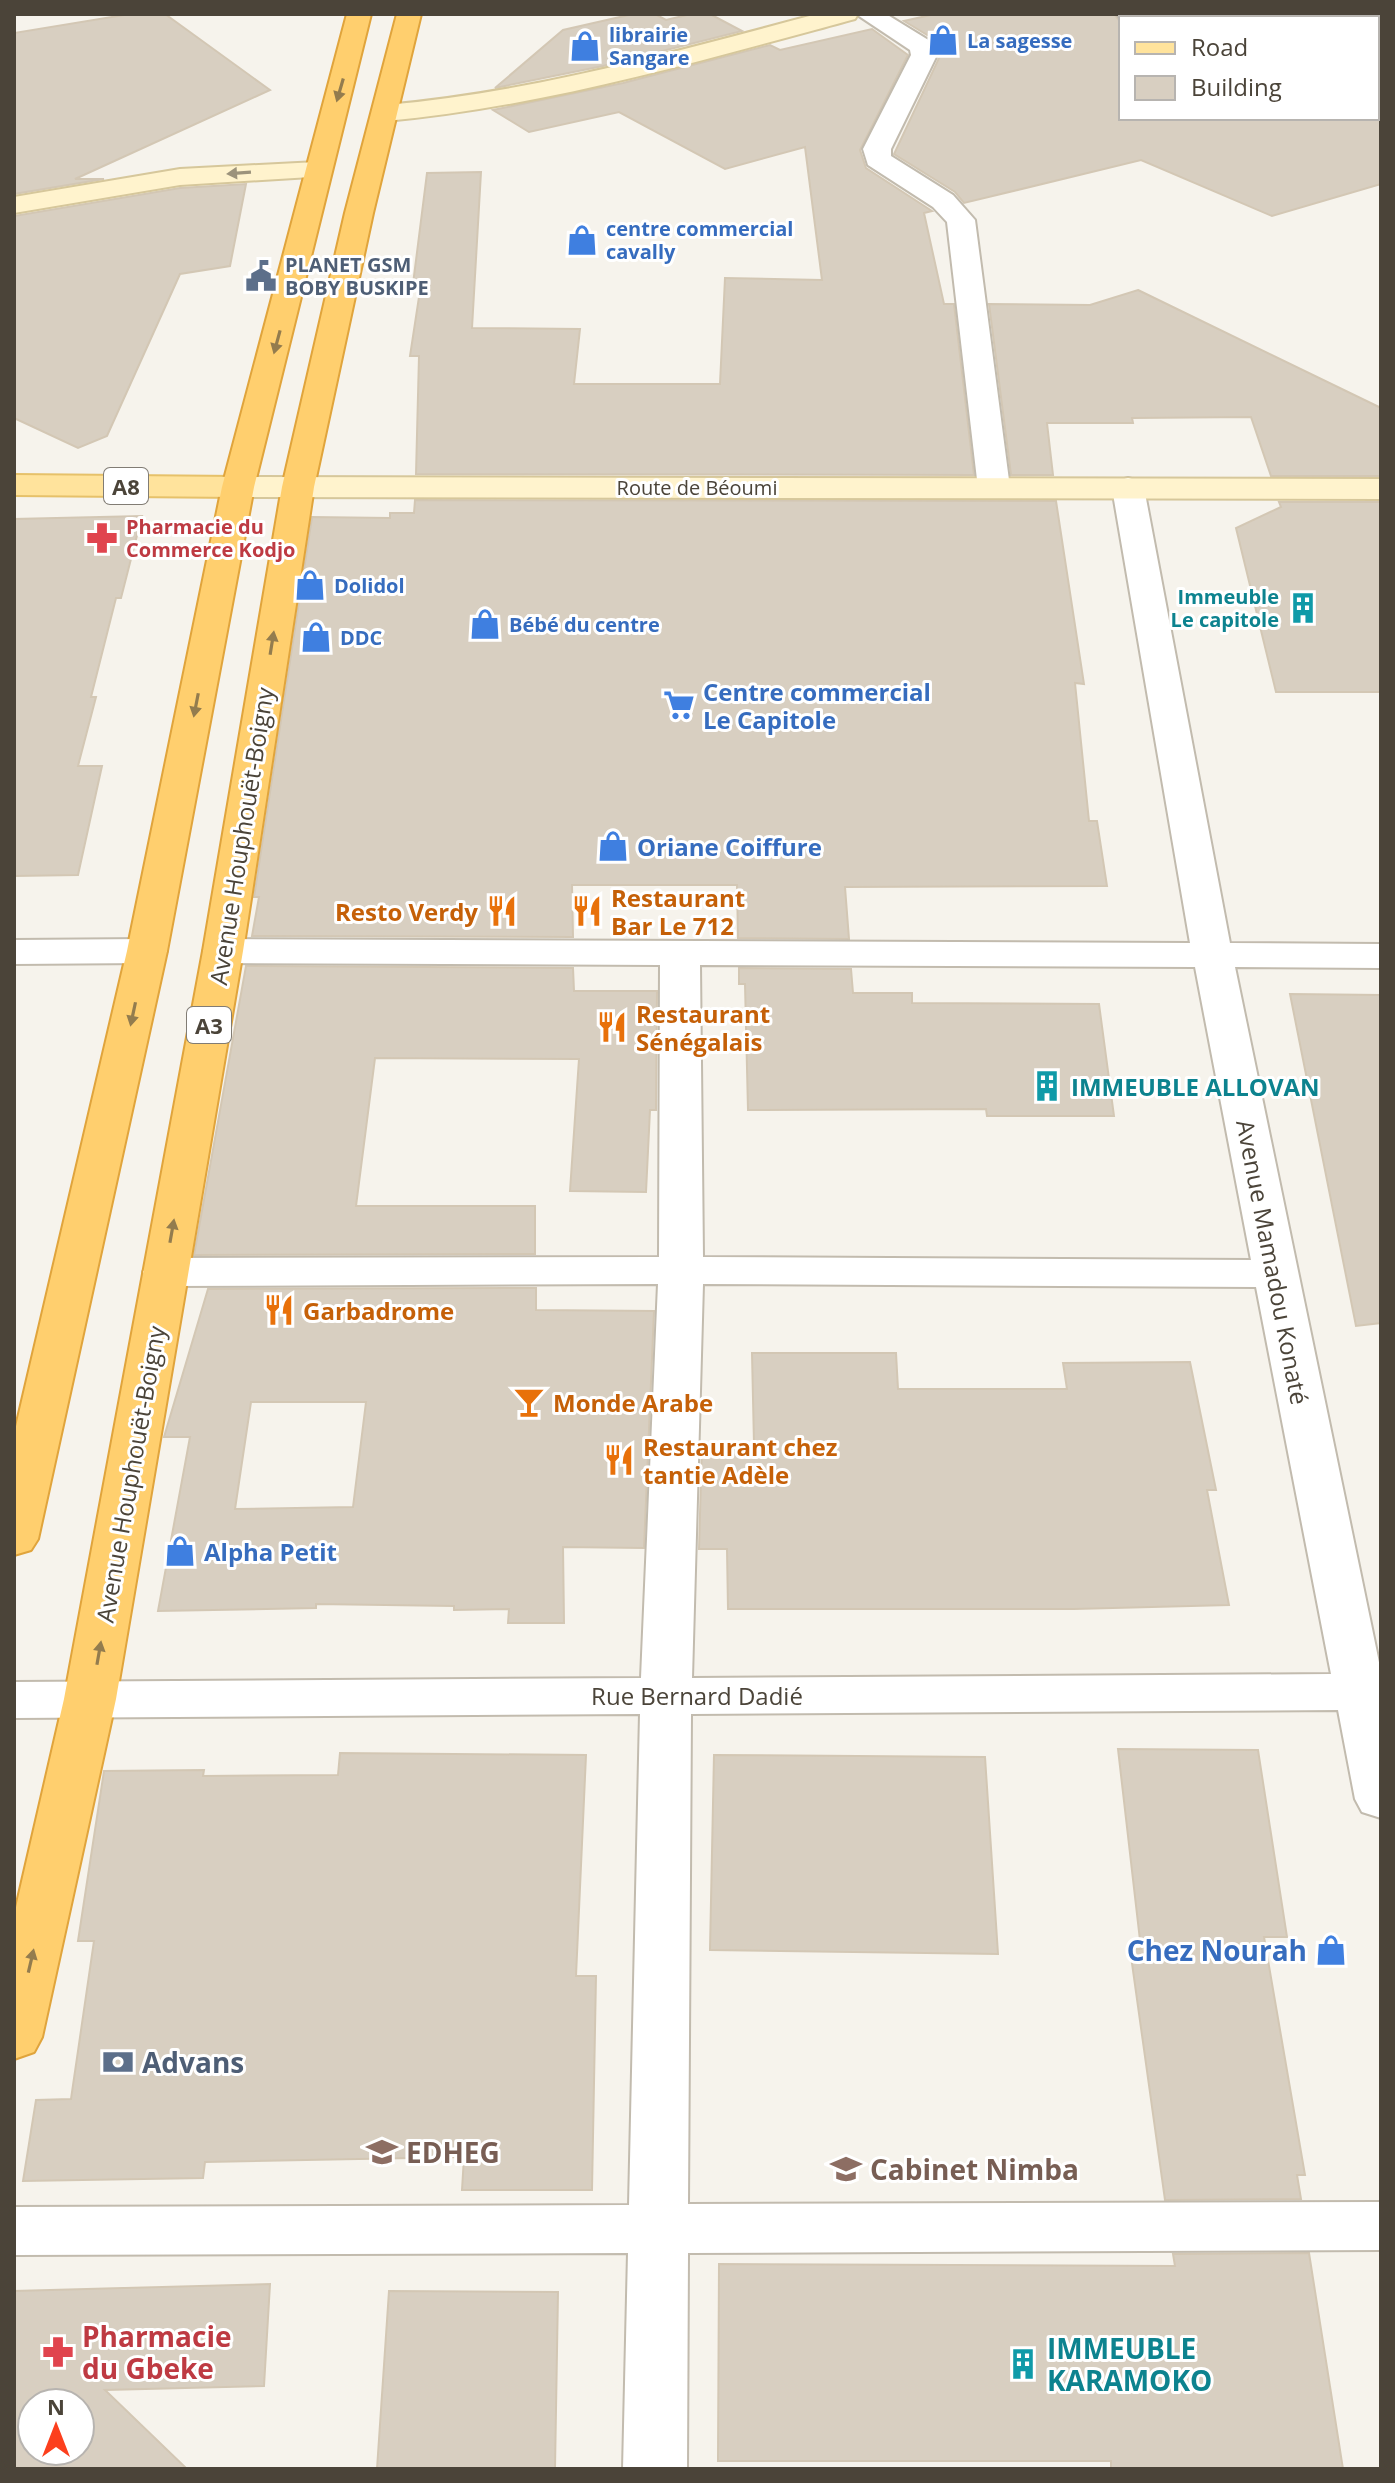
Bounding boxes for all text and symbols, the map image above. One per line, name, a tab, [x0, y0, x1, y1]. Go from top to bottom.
legend	[1119, 16, 1379, 120]
place label: librairie Sangare	[609, 21, 690, 71]
shop icon: La sagesse	[926, 23, 960, 57]
place label: La sagesse	[967, 27, 1072, 54]
shop icon: librairie Sangare	[568, 29, 602, 63]
text: Road	[1191, 30, 1248, 63]
text: Building	[1191, 70, 1282, 103]
one-way arrow	[334, 77, 346, 102]
one-way arrow	[226, 167, 251, 180]
place label: centre commercial cavally	[606, 215, 793, 265]
shop icon: centre commercial cavally	[565, 223, 599, 257]
place label: PLANET GSM BOBY BUSKIPE	[285, 251, 429, 301]
public building icon: PLANET GSM BOBY BUSKIPE	[244, 259, 278, 293]
one-way arrow	[270, 329, 282, 354]
road number: A8	[104, 468, 148, 504]
street label: Route de Béoumi	[617, 474, 777, 501]
place label: Pharmacie du Commerce Kodjo	[126, 513, 295, 563]
pharmacy icon: Pharmacie du Commerce Kodjo	[85, 521, 119, 555]
shop icon: Dolidol	[293, 568, 327, 602]
place label: Dolidol	[334, 572, 405, 599]
place label: Immeuble Le capitole	[1171, 583, 1279, 633]
building icon: Immeuble Le capitole	[1286, 591, 1320, 625]
shop icon: Bébé du centre	[468, 607, 502, 641]
place label: Bébé du centre	[509, 611, 660, 638]
shop icon: DDC	[299, 620, 333, 654]
place label: DDC	[340, 624, 383, 651]
one-way arrow	[267, 631, 279, 656]
place label: Centre commercial Le Capitole	[703, 675, 931, 736]
street label: Avenue Houphouët-Boigny	[201, 684, 281, 987]
supermarket icon: Centre commercial Le Capitole	[662, 688, 696, 722]
one-way arrow	[189, 692, 201, 717]
shop icon: Oriane Coiffure	[596, 829, 630, 863]
place label: Oriane Coiffure	[637, 830, 822, 863]
place label: Restaurant Bar Le 712	[611, 881, 745, 942]
restaurant icon: Resto Verdy	[485, 894, 519, 928]
restaurant icon: Restaurant Bar Le 712	[570, 894, 604, 928]
place label: Resto Verdy	[335, 895, 478, 928]
place label: Restaurant Sénégalais	[636, 997, 770, 1058]
one-way arrow	[126, 1002, 139, 1027]
road number: A3	[187, 1007, 231, 1043]
restaurant icon: Restaurant Sénégalais	[595, 1010, 629, 1044]
building icon: IMMEUBLE ALLOVAN	[1030, 1069, 1064, 1103]
place label: IMMEUBLE ALLOVAN	[1071, 1070, 1320, 1103]
street label: Avenue Mamadou Konaté	[1229, 1117, 1317, 1407]
one-way arrow	[167, 1218, 179, 1243]
restaurant icon: Garbadrome	[262, 1293, 296, 1327]
place label: Garbadrome	[303, 1294, 454, 1327]
street label: Avenue Houphouët-Boigny	[88, 1322, 173, 1625]
bar icon: Monde Arabe	[512, 1385, 546, 1419]
place label: Monde Arabe	[553, 1386, 713, 1419]
place label: Restaurant chez tantie Adèle	[643, 1430, 837, 1491]
restaurant icon: Restaurant chez tantie Adèle	[602, 1443, 636, 1477]
shop icon: Alpha Petit	[163, 1534, 197, 1568]
place label: Alpha Petit	[204, 1535, 337, 1568]
one-way arrow	[93, 1640, 105, 1665]
street label: Rue Bernard Dadié	[591, 1679, 803, 1712]
place label: Chez Nourah	[1127, 1931, 1307, 1969]
shop icon: Chez Nourah	[1314, 1933, 1348, 1967]
one-way arrow	[25, 1949, 38, 1974]
place label: Advans	[142, 2043, 244, 2081]
bank icon: Advans	[101, 2045, 135, 2079]
place label: EDHEG	[406, 2133, 500, 2171]
school or university icon: EDHEG	[365, 2135, 399, 2169]
place label: Cabinet Nimba	[870, 2150, 1079, 2188]
school or university icon: Cabinet Nimba	[829, 2152, 863, 2186]
place label: Pharmacie du Gbeke	[82, 2317, 232, 2387]
place label: IMMEUBLE KARAMOKO	[1047, 2329, 1212, 2399]
pharmacy icon: Pharmacie du Gbeke	[41, 2335, 75, 2369]
building icon: IMMEUBLE KARAMOKO	[1006, 2347, 1040, 2381]
north arrow	[16, 2387, 96, 2467]
text: N	[47, 2391, 65, 2421]

